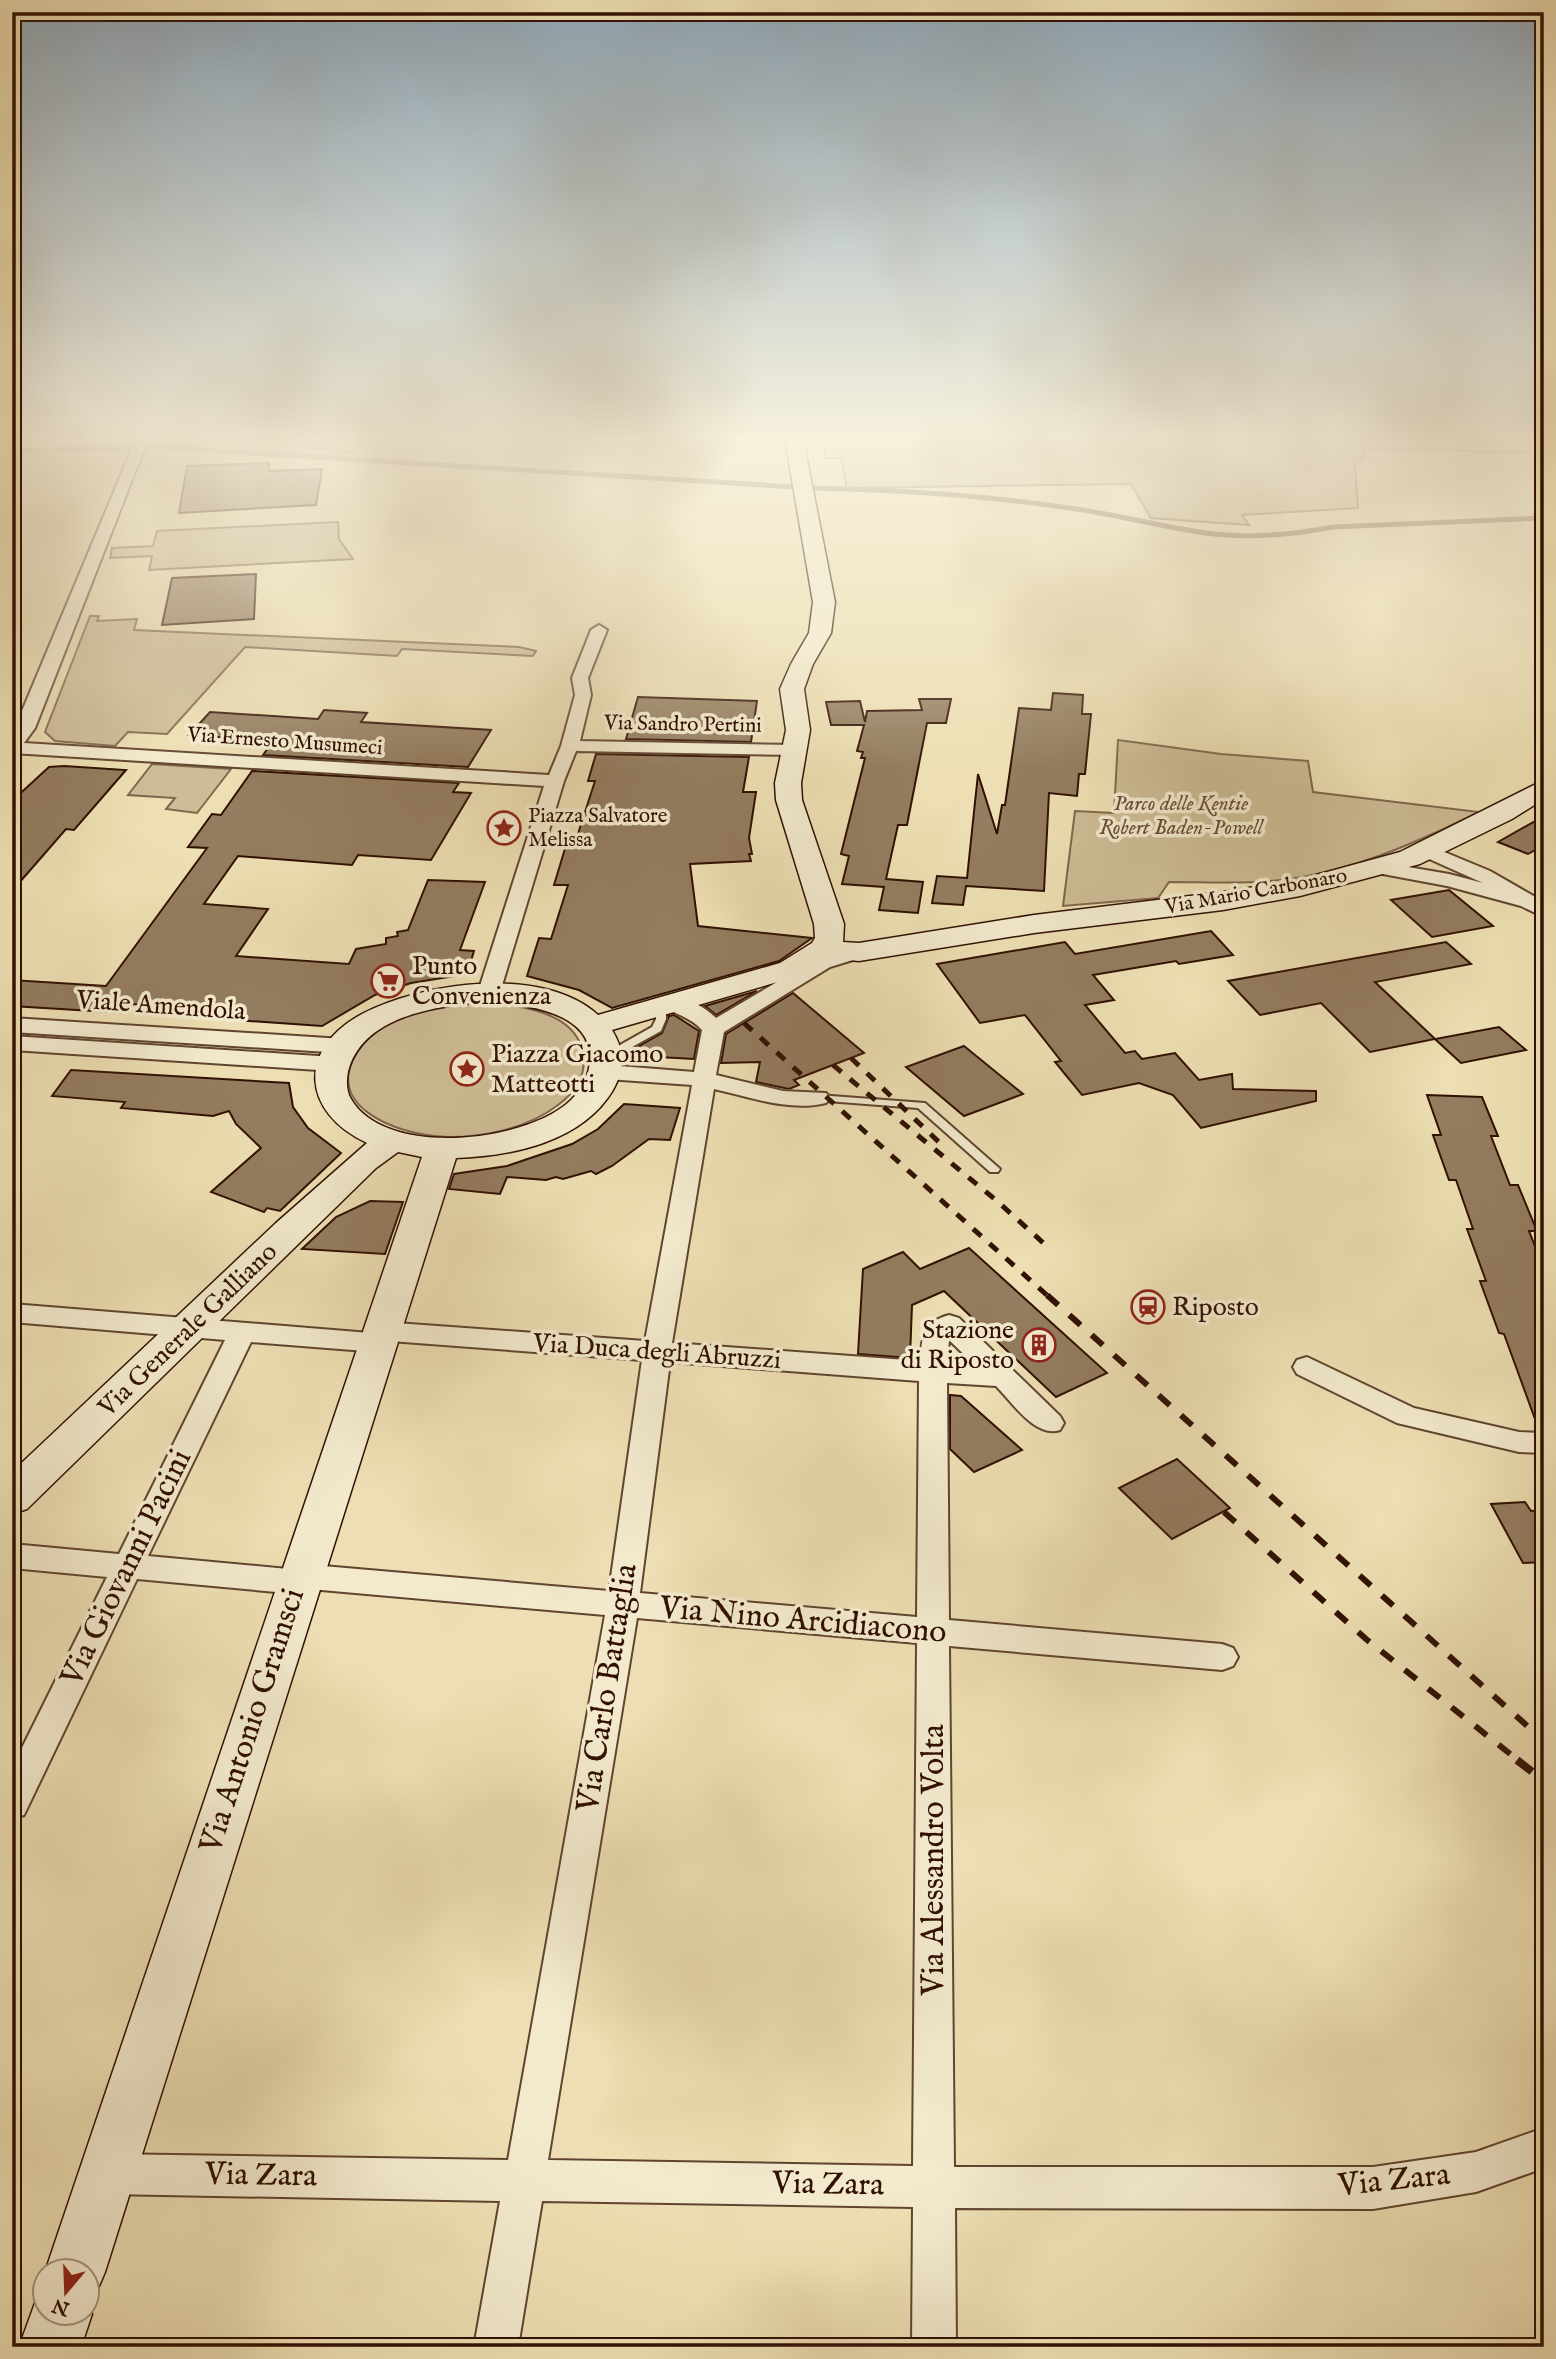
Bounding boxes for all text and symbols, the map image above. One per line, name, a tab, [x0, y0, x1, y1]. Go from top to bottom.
street label: Via Sandro Pertini	[603, 710, 762, 740]
street label: Via Ernesto Musumeci	[185, 722, 384, 762]
park label: Parco delle Kentie Robert Baden-Powell	[1099, 791, 1265, 842]
place label: Piazza Salvatore Melissa	[528, 803, 668, 854]
place icon: Piazza Salvatore Melissa	[485, 809, 523, 847]
street label: Via Mario Carbonaro	[1162, 863, 1349, 921]
place label: Punto Convenienza	[412, 950, 552, 1013]
supermarket icon: Punto Convenienza	[369, 962, 407, 1000]
street label: Viale Amendola	[74, 984, 247, 1028]
place label: Piazza Giacomo Matteotti	[491, 1038, 663, 1101]
place icon: Piazza Giacomo Matteotti	[448, 1050, 486, 1088]
street label: Via Generale Galliano	[91, 1236, 285, 1425]
station icon: Riposto	[1129, 1288, 1167, 1326]
place label: Riposto	[1172, 1291, 1259, 1324]
place label: Stazione di Riposto	[901, 1314, 1014, 1377]
building icon: Stazione di Riposto	[1020, 1326, 1058, 1364]
street label: Via Duca degli Abruzzi	[531, 1327, 782, 1377]
street label: Via Giovanni Pacini	[51, 1443, 202, 1694]
street label: Via Carlo Battaglia	[568, 1561, 648, 1816]
street label: Via Antonio Gramsci	[191, 1583, 315, 1859]
street label: Via Nino Arcidiacono	[657, 1588, 948, 1654]
street label: Via Alessandro Volta	[914, 1724, 955, 1997]
street label: Via Zara	[204, 2155, 318, 2197]
street label: Via Zara	[1335, 2155, 1452, 2207]
street label: Via Zara	[771, 2164, 885, 2206]
north arrow	[32, 2258, 102, 2328]
text: N	[49, 2292, 74, 2321]

